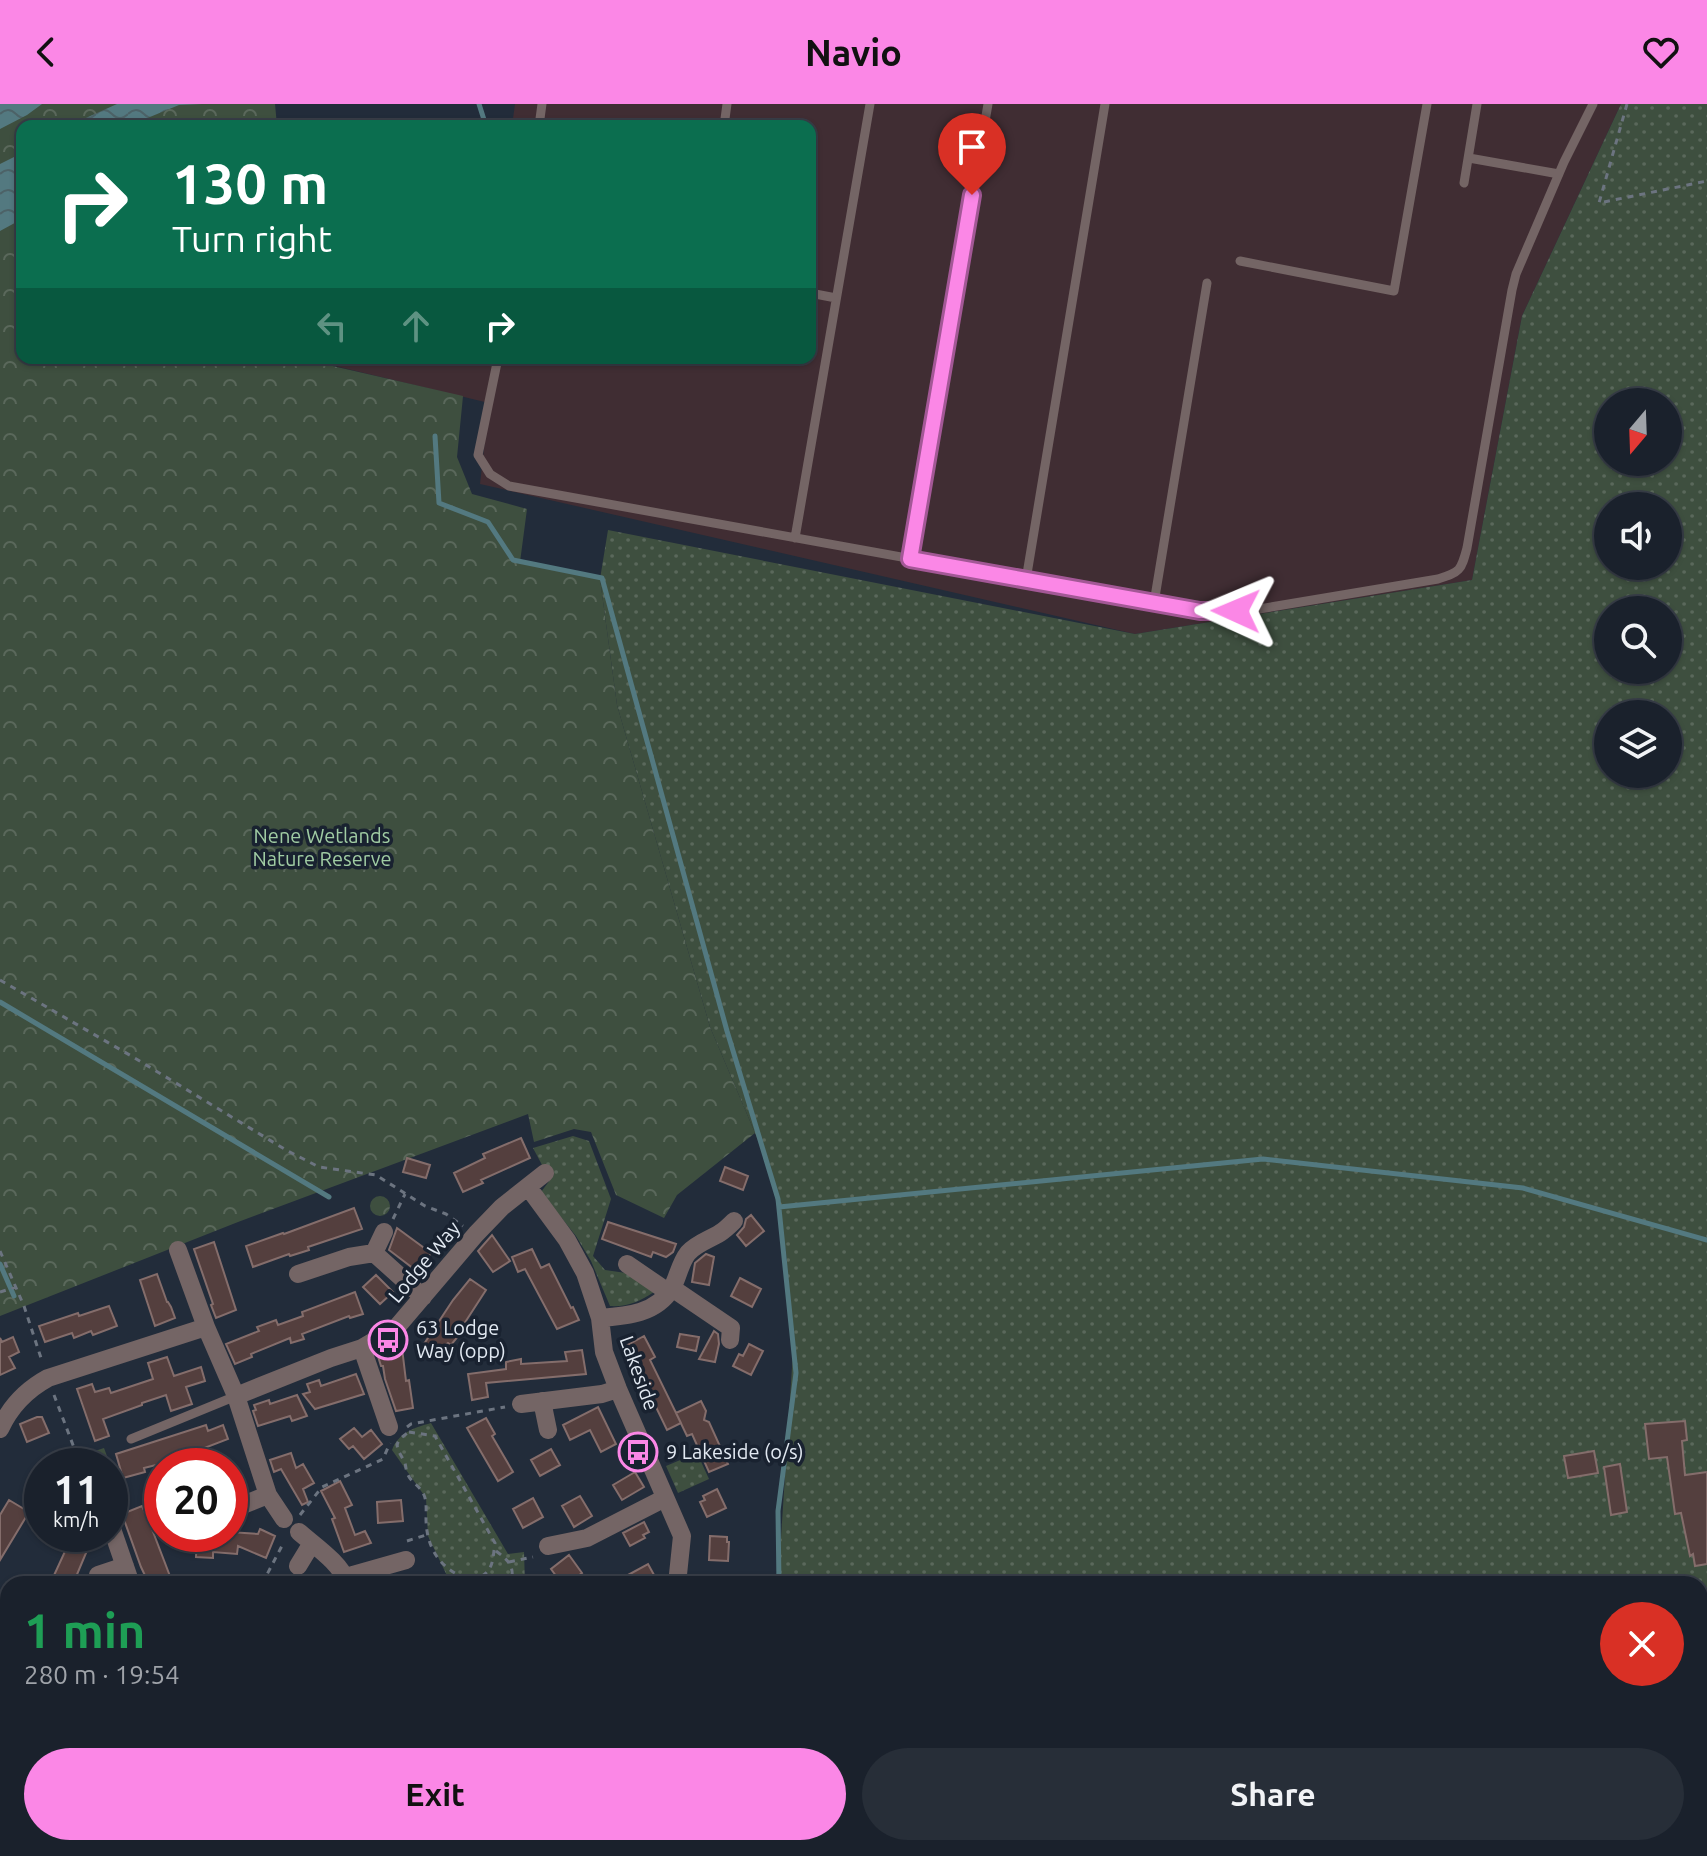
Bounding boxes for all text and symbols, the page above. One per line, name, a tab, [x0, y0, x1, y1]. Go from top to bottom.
icon: back	[24, 30, 68, 74]
icon: heart	[1639, 30, 1683, 74]
text: Navio	[805, 32, 902, 73]
pin	[938, 113, 1006, 195]
icon: arrive	[950, 125, 994, 169]
icon: right	[40, 152, 144, 256]
text: 130 m	[172, 152, 328, 215]
text: Turn right	[172, 218, 332, 259]
icon: left	[310, 304, 354, 348]
icon: ahead	[394, 304, 438, 348]
icon: right	[478, 304, 522, 348]
north arrow	[1594, 388, 1682, 476]
map controls	[1594, 388, 1682, 788]
button: sound	[1594, 492, 1682, 580]
position arrow	[1194, 569, 1278, 653]
button: search	[1594, 596, 1682, 684]
button: layers	[1594, 700, 1682, 788]
park label: Nene Wetlands Nature Reserve	[253, 824, 391, 870]
street label: Lodge Way	[383, 1216, 464, 1307]
place label: 63 Lodge Way (opp)	[416, 1316, 506, 1362]
bus stop icon: 63 Lodge Way (opp)	[367, 1319, 409, 1361]
street label: Lakeside	[615, 1332, 664, 1413]
bus stop icon: 9 Lakeside (o/s)	[617, 1431, 659, 1473]
place label: 9 Lakeside (o/s)	[666, 1440, 804, 1463]
speed limit sign: 20	[144, 1448, 248, 1552]
text: 11	[53, 1467, 99, 1512]
text: km/h	[53, 1508, 99, 1531]
button: close	[1600, 1602, 1684, 1686]
text: 1 min	[24, 1603, 145, 1657]
text: 280 m · 19:54	[24, 1660, 180, 1689]
button: Exit	[24, 1748, 846, 1840]
button: Share	[862, 1748, 1684, 1840]

